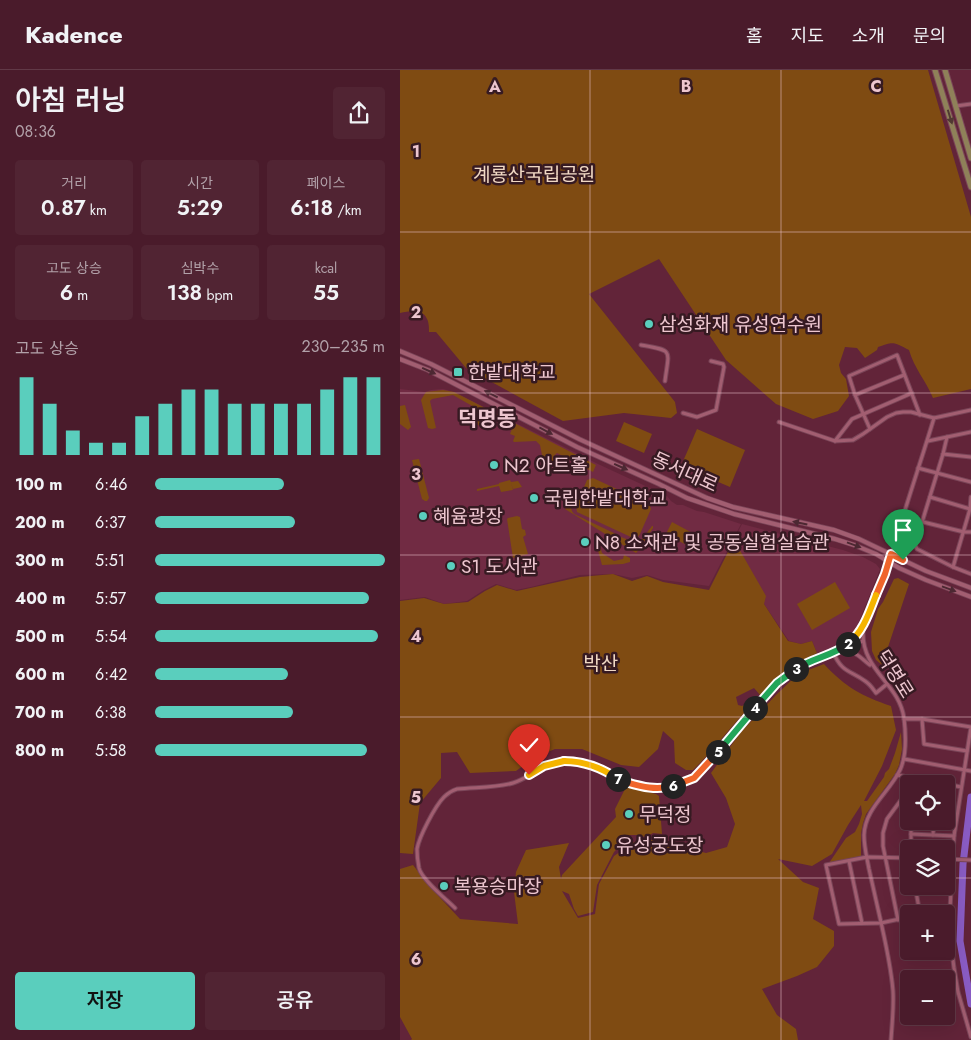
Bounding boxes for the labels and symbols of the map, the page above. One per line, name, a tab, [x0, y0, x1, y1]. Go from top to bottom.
text: A	[488, 75, 501, 98]
text: B	[681, 75, 691, 98]
text: C	[870, 75, 882, 98]
one-way arrow	[946, 109, 954, 124]
text: 1	[412, 140, 420, 163]
park label: 계룡산국립공원	[473, 161, 595, 188]
text: 2	[411, 301, 421, 324]
place label: 삼성화재 유성연수원	[659, 311, 822, 338]
marker: 삼성화재 유성연수원	[643, 318, 655, 330]
place label: 한밭대학교	[468, 359, 555, 386]
marker: 한밭대학교	[452, 366, 464, 378]
one-way arrow	[422, 367, 436, 375]
one-way arrow	[484, 390, 498, 398]
district label: 덕명동	[458, 404, 516, 434]
one-way arrow	[539, 427, 554, 435]
street label: 동서대로	[648, 445, 722, 499]
place label: N2 아트홀	[504, 452, 588, 479]
marker: N2 아트홀	[488, 459, 500, 471]
text: 3	[411, 463, 421, 486]
one-way arrow	[614, 463, 628, 471]
place label: 국립한밭대학교	[544, 485, 666, 512]
marker: 국립한밭대학교	[528, 492, 540, 504]
place label: 혜윰광장	[433, 503, 503, 530]
pin	[882, 509, 924, 560]
marker: 혜윰광장	[417, 510, 429, 522]
one-way arrow	[793, 519, 808, 527]
place label: N8 소재관 및 공동실험실습관	[595, 529, 829, 556]
marker: N8 소재관 및 공동실험실습관	[579, 536, 591, 548]
one-way arrow	[847, 541, 862, 549]
place label: S1 도서관	[461, 553, 538, 580]
marker: S1 도서관	[445, 560, 457, 572]
one-way arrow	[941, 586, 956, 593]
text: 4	[410, 625, 422, 648]
pin: 2	[836, 632, 860, 656]
street label: 덕명로	[870, 645, 920, 703]
park label: 박산	[584, 650, 618, 677]
pin: 3	[784, 656, 808, 682]
pin: 4	[742, 696, 768, 720]
pin	[508, 724, 550, 775]
pin: 5	[706, 740, 730, 764]
pin: 7	[606, 766, 630, 792]
pin: 6	[660, 774, 686, 798]
text: 5	[411, 786, 421, 809]
place label: 무덕정	[639, 801, 691, 828]
marker: 무덕정	[623, 808, 635, 820]
place label: 유성궁도장	[616, 832, 703, 859]
marker: 유성궁도장	[600, 839, 612, 851]
place label: 복용승마장	[454, 873, 541, 900]
marker: 복용승마장	[438, 880, 450, 892]
text: 6	[411, 948, 421, 971]

